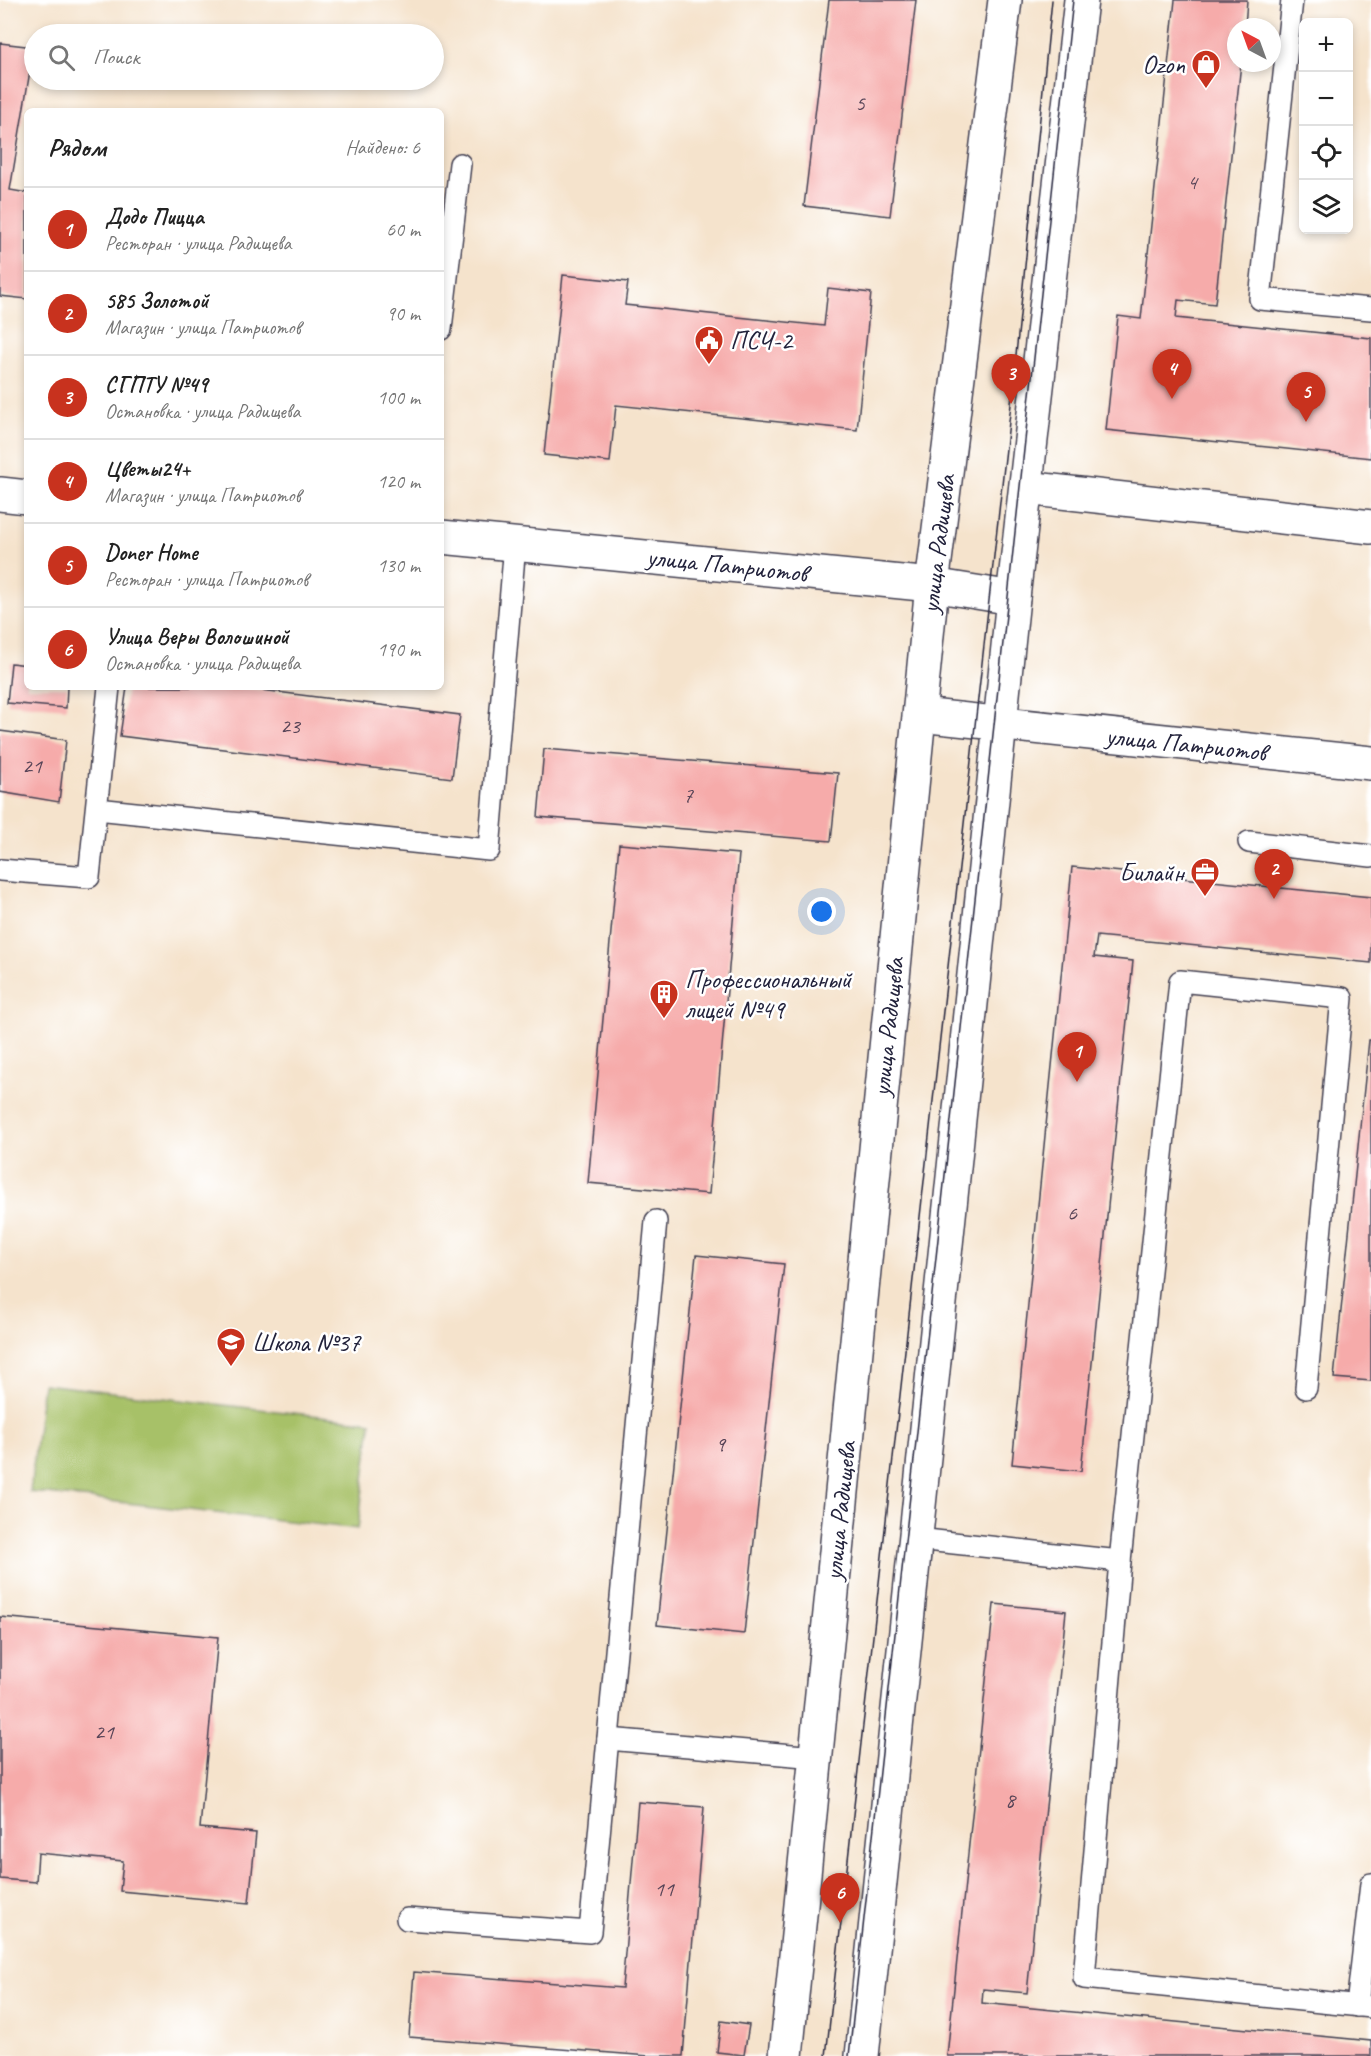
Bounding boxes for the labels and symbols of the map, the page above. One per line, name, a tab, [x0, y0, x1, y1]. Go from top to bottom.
north arrow	[1227, 18, 1281, 72]
place label: Ozon	[1142, 48, 1185, 81]
shop icon: Ozon	[1190, 48, 1222, 90]
house number: 5	[855, 89, 866, 117]
house number: 4	[1187, 168, 1199, 196]
public building icon: ПСЧ-2	[693, 324, 725, 366]
place label: ПСЧ-2	[730, 324, 794, 357]
pin: 4	[1152, 350, 1192, 399]
pin: 3	[992, 354, 1030, 404]
pin: 5	[1286, 372, 1326, 422]
street label: улица Радищева	[913, 471, 963, 617]
street label: улица Патриотов	[643, 540, 814, 590]
house number: 23	[280, 712, 302, 740]
street label: улица Патриотов	[1102, 719, 1273, 769]
house number: 21	[22, 752, 43, 780]
house number: 7	[683, 781, 694, 809]
pin: 2	[1254, 850, 1294, 899]
place label: Билайн	[1119, 856, 1185, 889]
office icon: Билайн	[1189, 856, 1221, 898]
your location	[807, 897, 836, 926]
street label: улица Радищева	[864, 954, 912, 1100]
place label: Профессиональный лицей №49	[685, 963, 854, 1026]
building icon: Профессиональный лицей №49	[648, 978, 680, 1020]
pin: 1	[1058, 1032, 1096, 1082]
house number: 6	[1067, 1199, 1078, 1227]
school or university icon: Школа №37	[215, 1326, 247, 1368]
place label: Школа №37	[252, 1326, 362, 1359]
house number: 9	[715, 1430, 727, 1458]
street label: улица Радищева	[816, 1438, 864, 1584]
house number: 21	[94, 1718, 115, 1746]
house number: 8	[1005, 1786, 1017, 1814]
pin: 6	[820, 1874, 860, 1923]
house number: 11	[654, 1875, 675, 1903]

